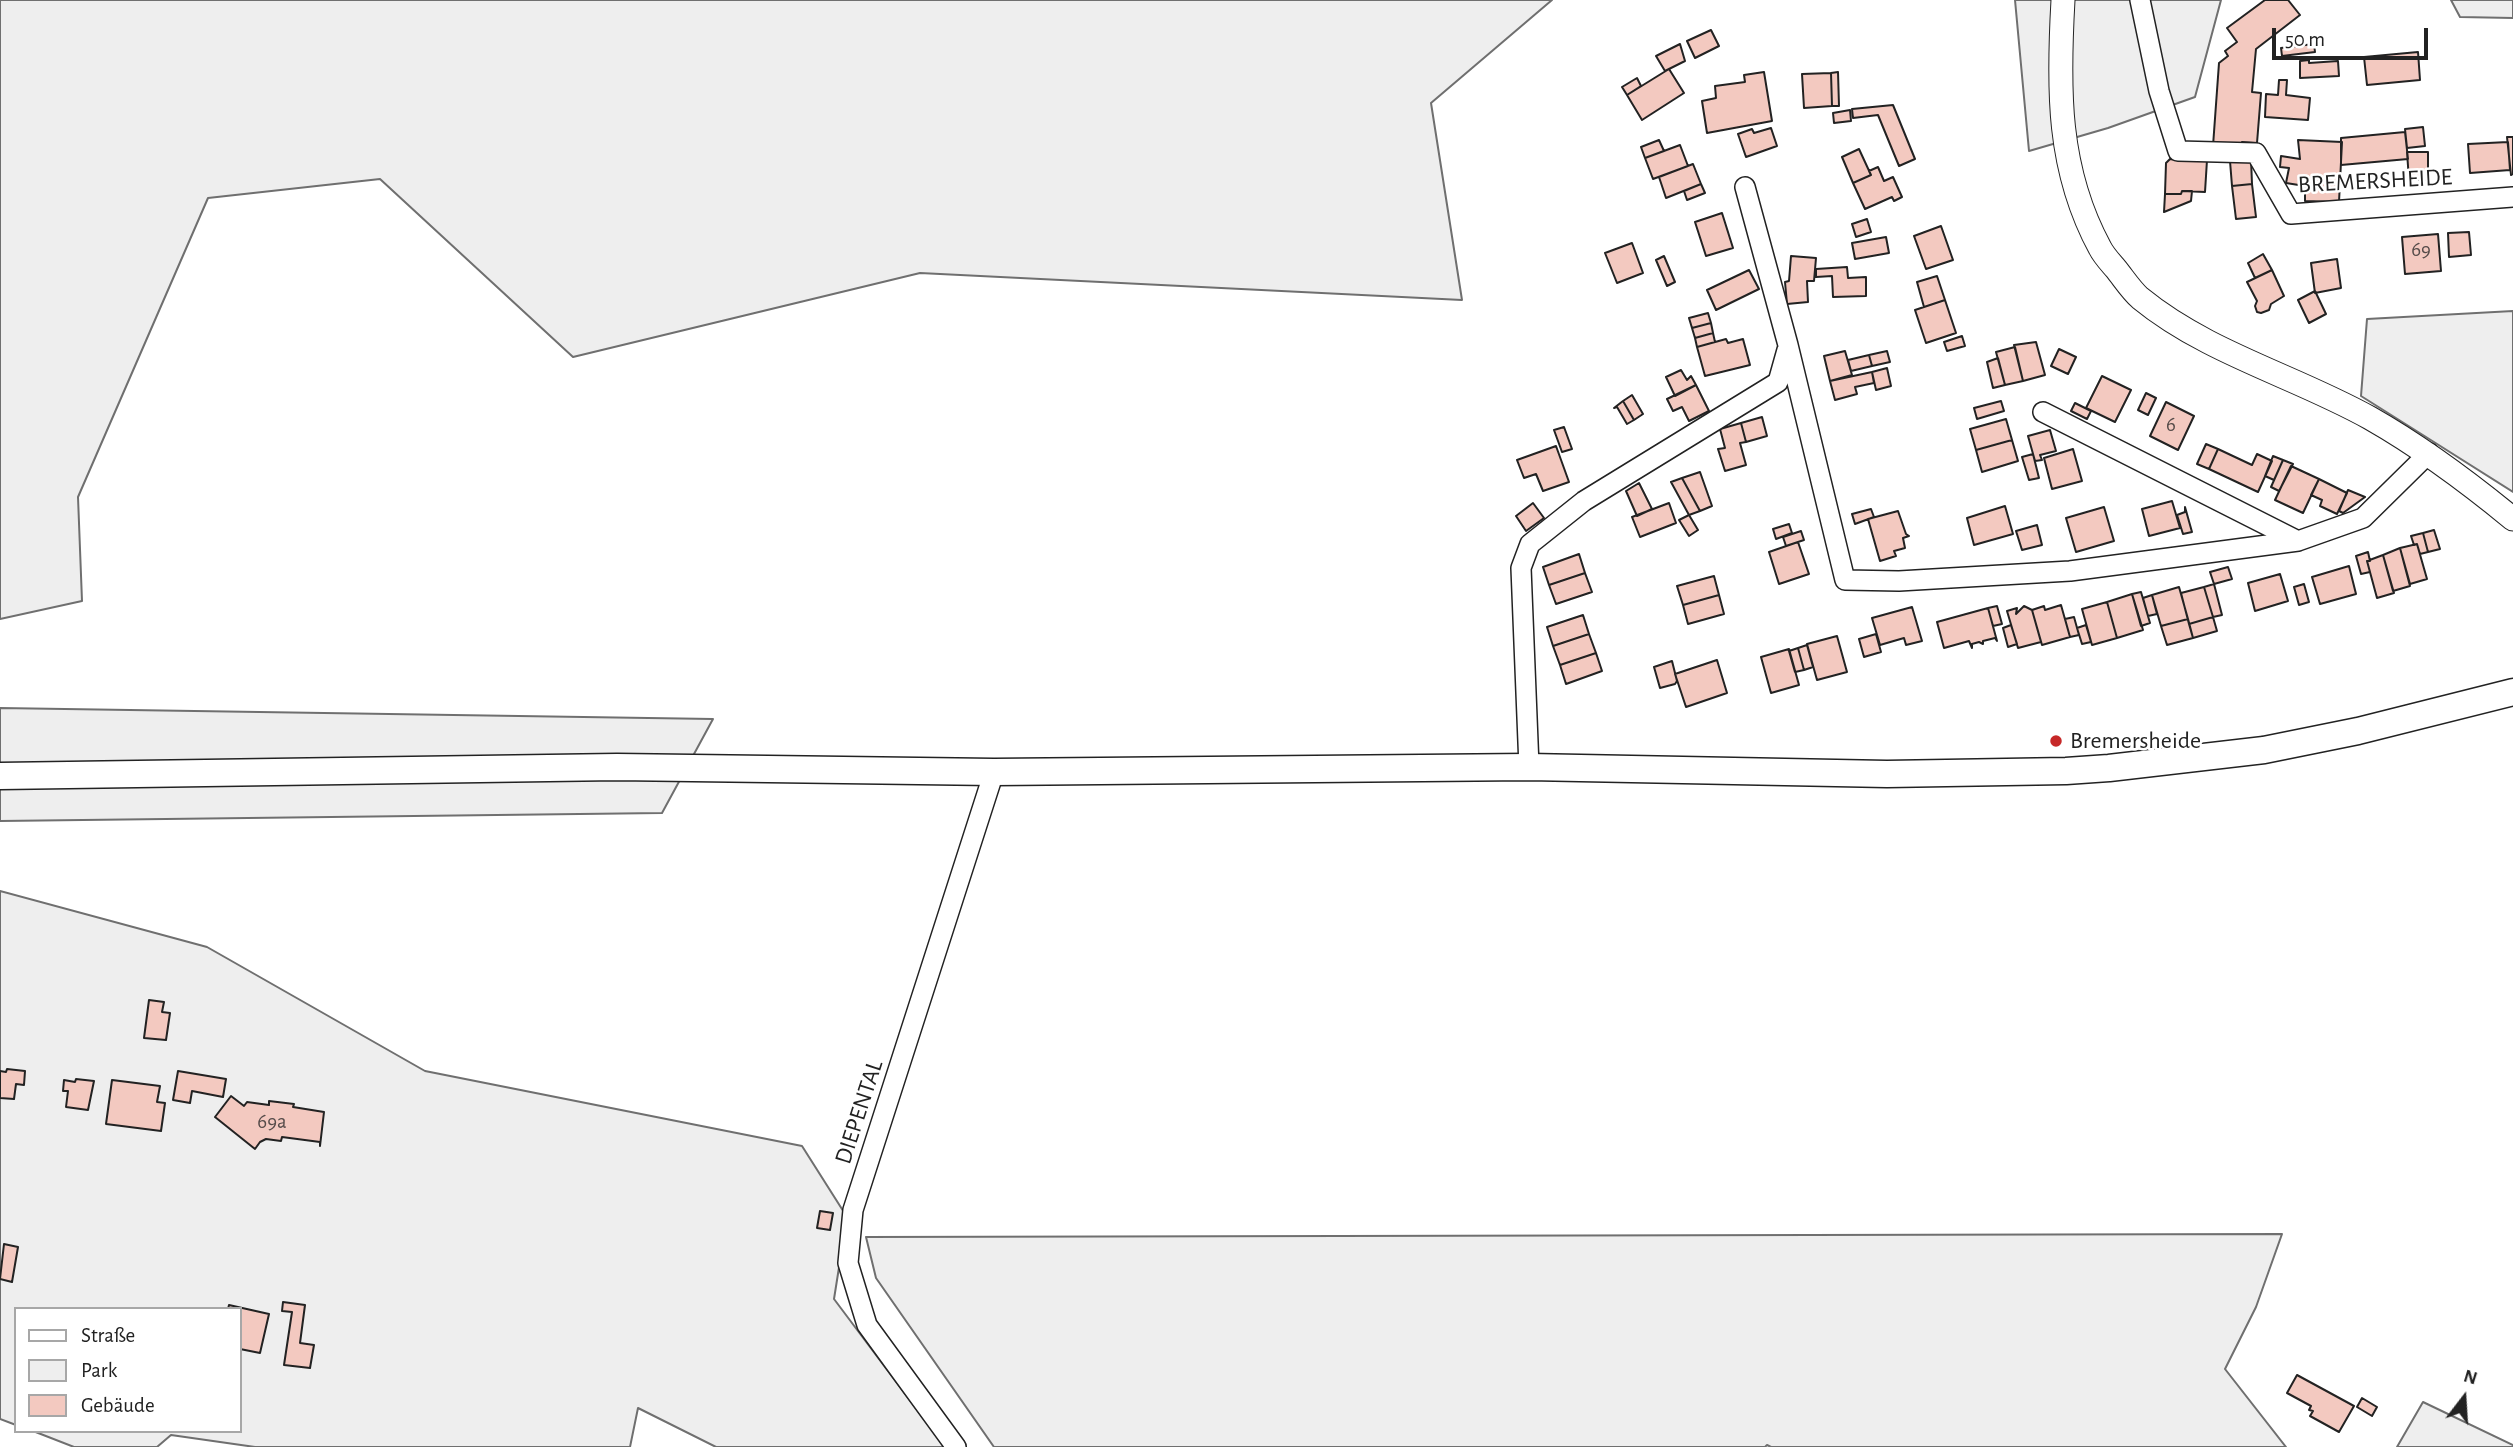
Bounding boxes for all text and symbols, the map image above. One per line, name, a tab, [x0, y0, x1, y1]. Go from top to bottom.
scale bar	[2275, 14, 2431, 58]
text: 50 m	[2285, 29, 2325, 50]
street label: BREMERSHEIDE	[2297, 163, 2453, 199]
house number: 69	[2411, 237, 2431, 263]
house number: 6	[2166, 412, 2176, 438]
place label: Bremersheide	[2070, 727, 2201, 755]
marker: Bremersheide	[2048, 733, 2064, 749]
street label: DIEPENTAL	[829, 1056, 889, 1168]
house number: 69a	[257, 1109, 287, 1135]
legend	[14, 1307, 242, 1433]
text: Straße	[81, 1325, 135, 1346]
text: Park	[81, 1360, 117, 1381]
north arrow	[2429, 1363, 2499, 1433]
text: N	[2461, 1366, 2479, 1388]
text: Gebäude	[81, 1395, 155, 1416]

